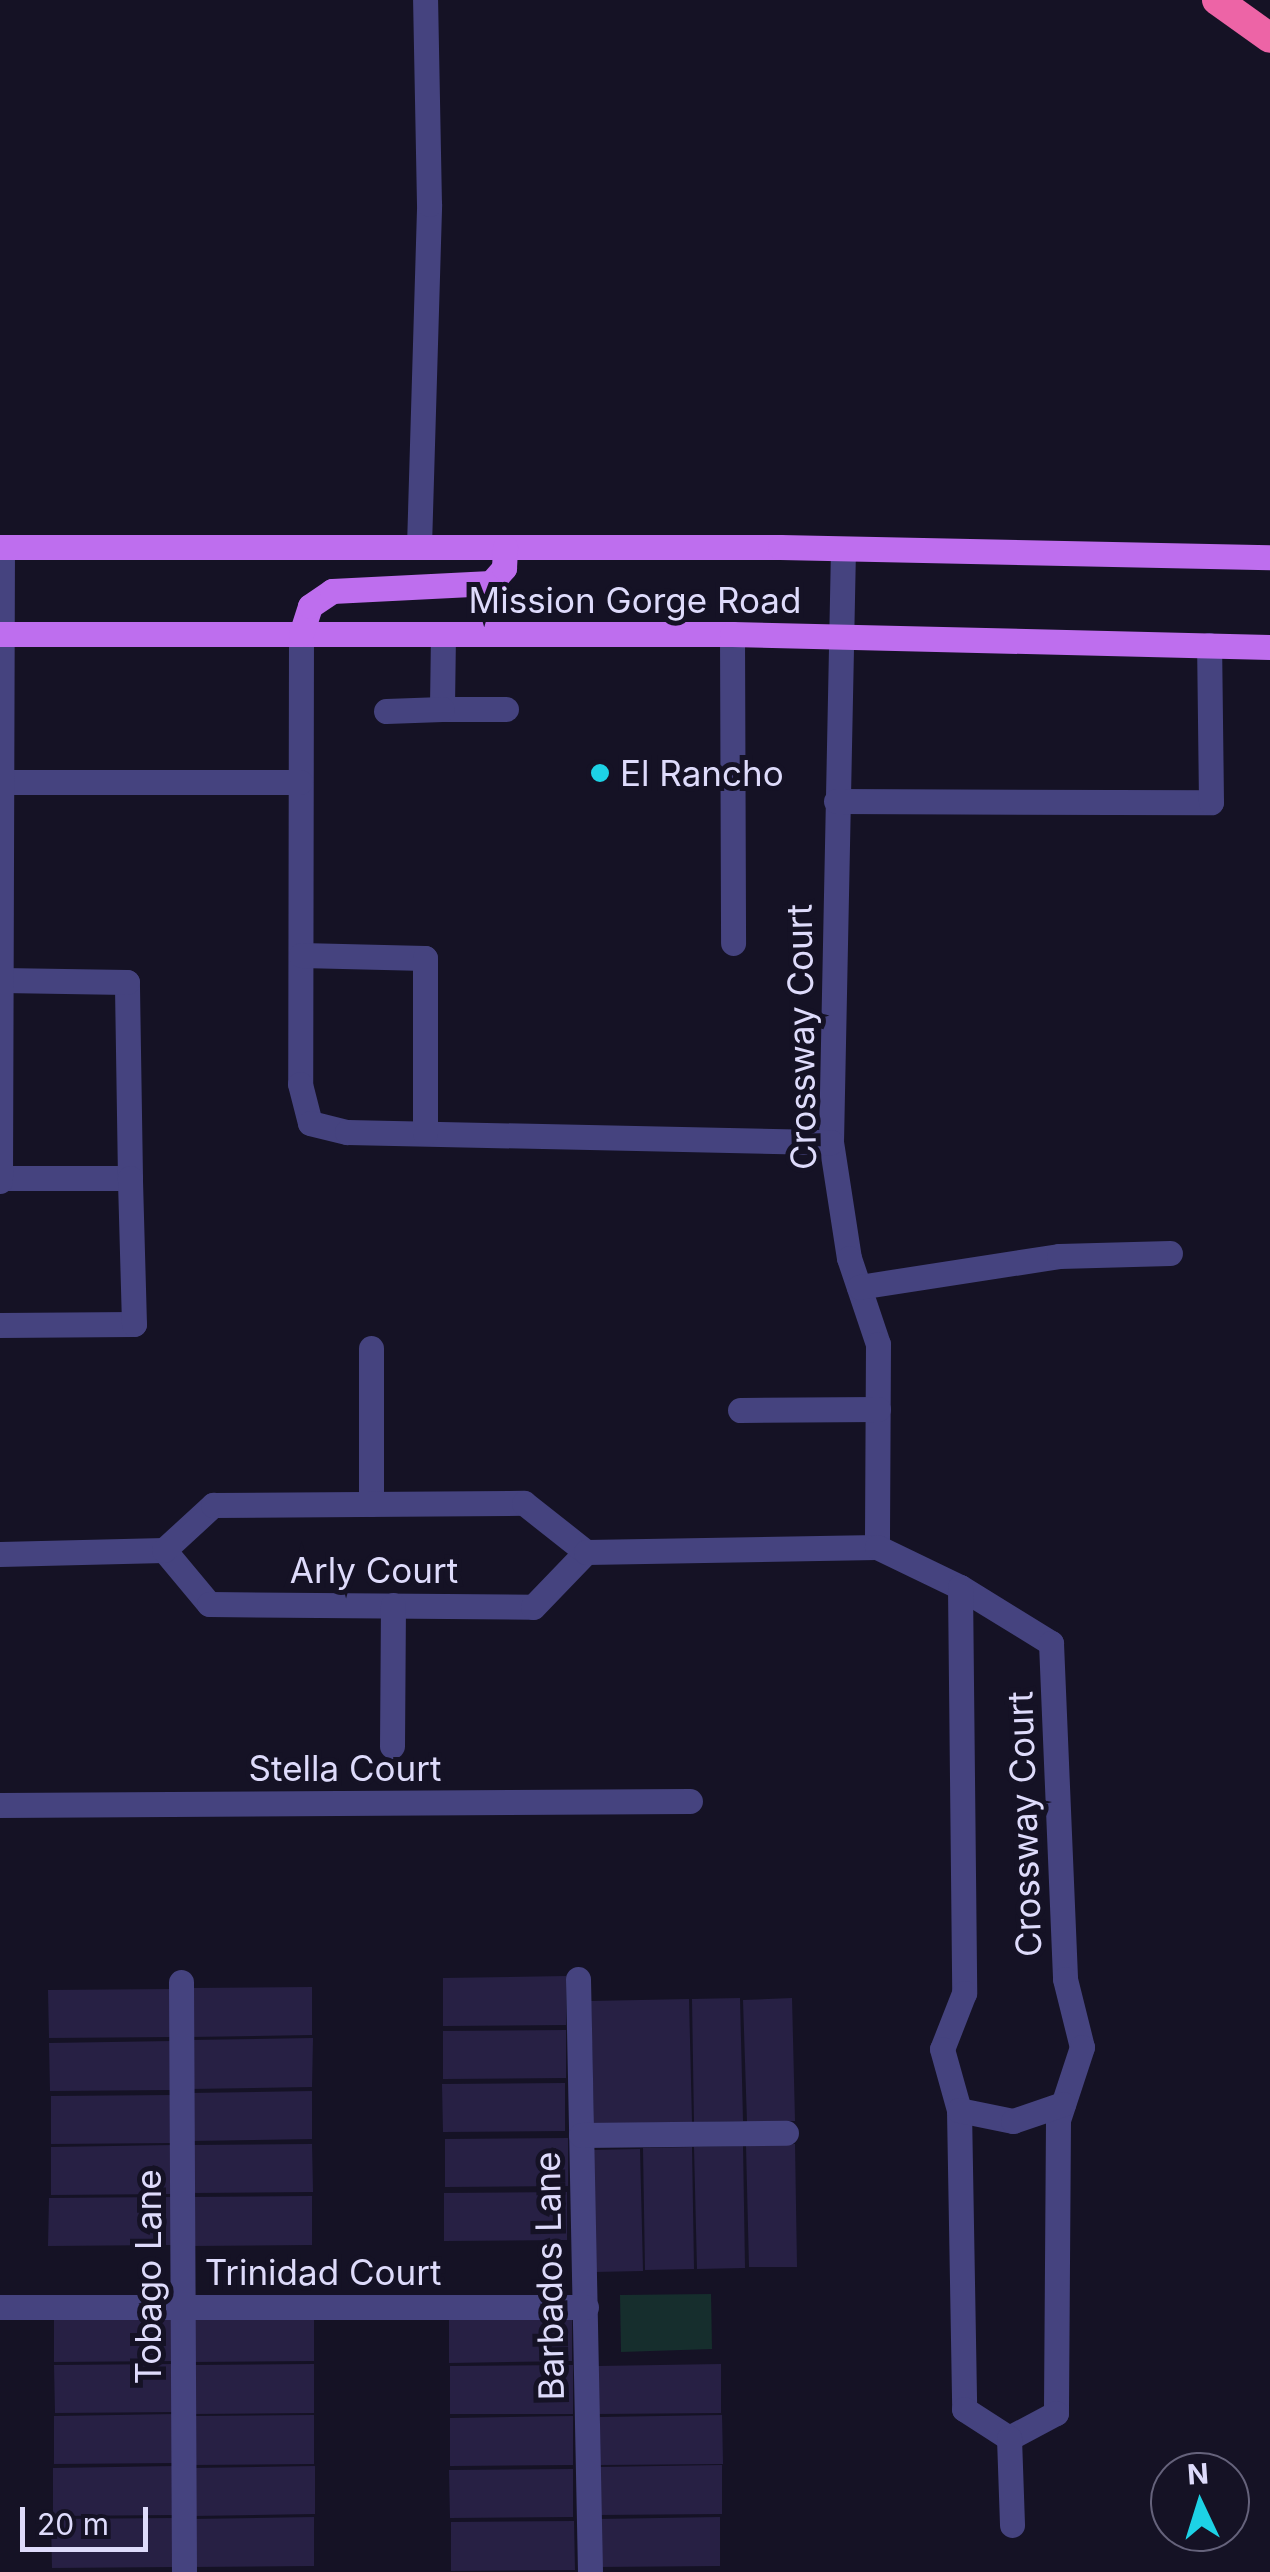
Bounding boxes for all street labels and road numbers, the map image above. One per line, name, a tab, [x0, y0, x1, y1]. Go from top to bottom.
street label: Mission Gorge Road	[469, 579, 801, 621]
street label: Crossway Court	[778, 904, 824, 1170]
street label: Arly Court	[290, 1549, 458, 1591]
street label: Crossway Court	[998, 1690, 1050, 1958]
street label: Stella Court	[249, 1747, 441, 1789]
street label: Barbados Lane	[526, 2151, 572, 2401]
street label: Tobago Lane	[127, 2169, 169, 2385]
street label: Trinidad Court	[205, 2251, 441, 2293]

